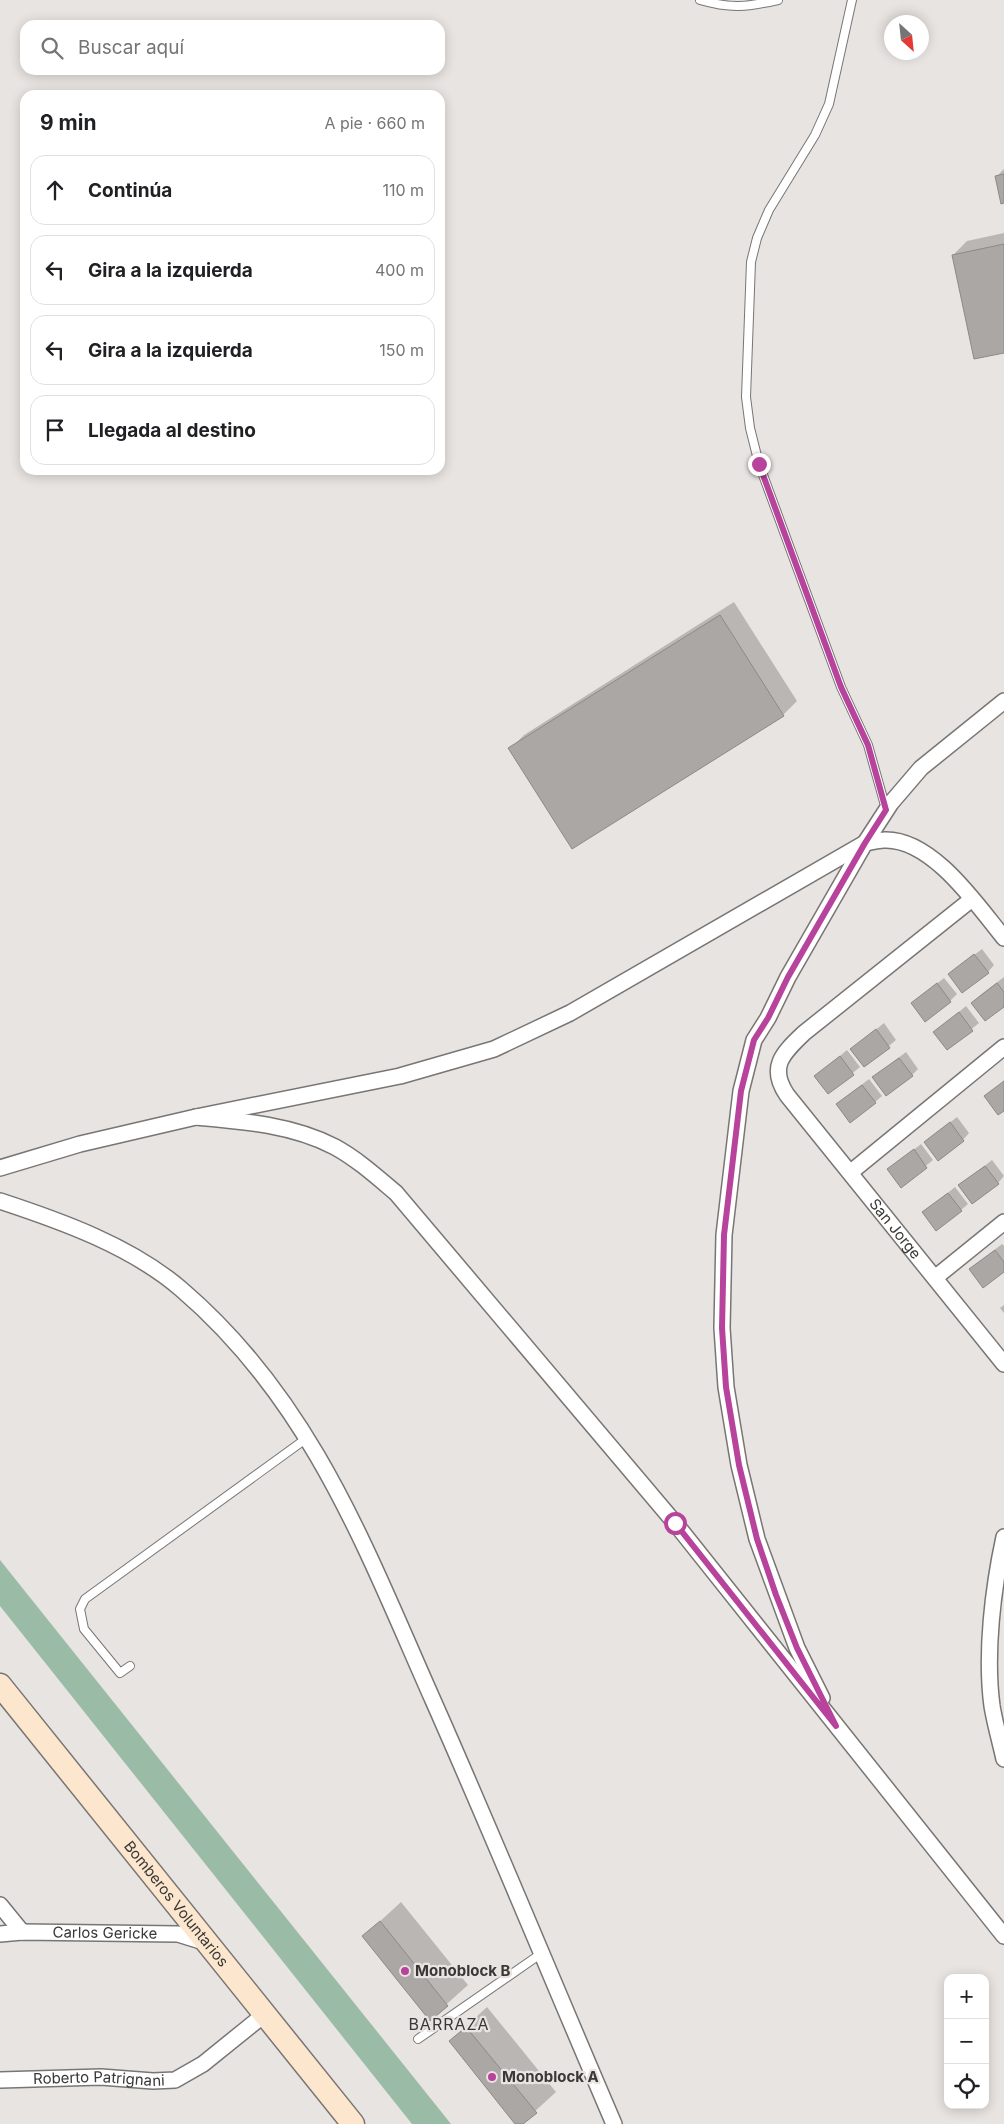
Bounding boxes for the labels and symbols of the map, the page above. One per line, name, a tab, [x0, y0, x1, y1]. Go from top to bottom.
north arrow	[884, 15, 929, 60]
route end	[748, 453, 771, 476]
street label: San Jorge	[865, 1195, 926, 1263]
route start	[664, 1512, 687, 1535]
street label: Bomberos Voluntarios	[120, 1837, 233, 1971]
street label: Carlos Gericke	[52, 1922, 157, 1943]
place label: Monoblock B	[415, 1961, 511, 1980]
marker: Monoblock B	[399, 1965, 411, 1977]
district label: BARRAZA	[408, 2014, 490, 2034]
street label: Roberto Patrignani	[33, 2067, 165, 2090]
place label: Monoblock A	[502, 2067, 599, 2086]
marker: Monoblock A	[486, 2071, 498, 2083]

